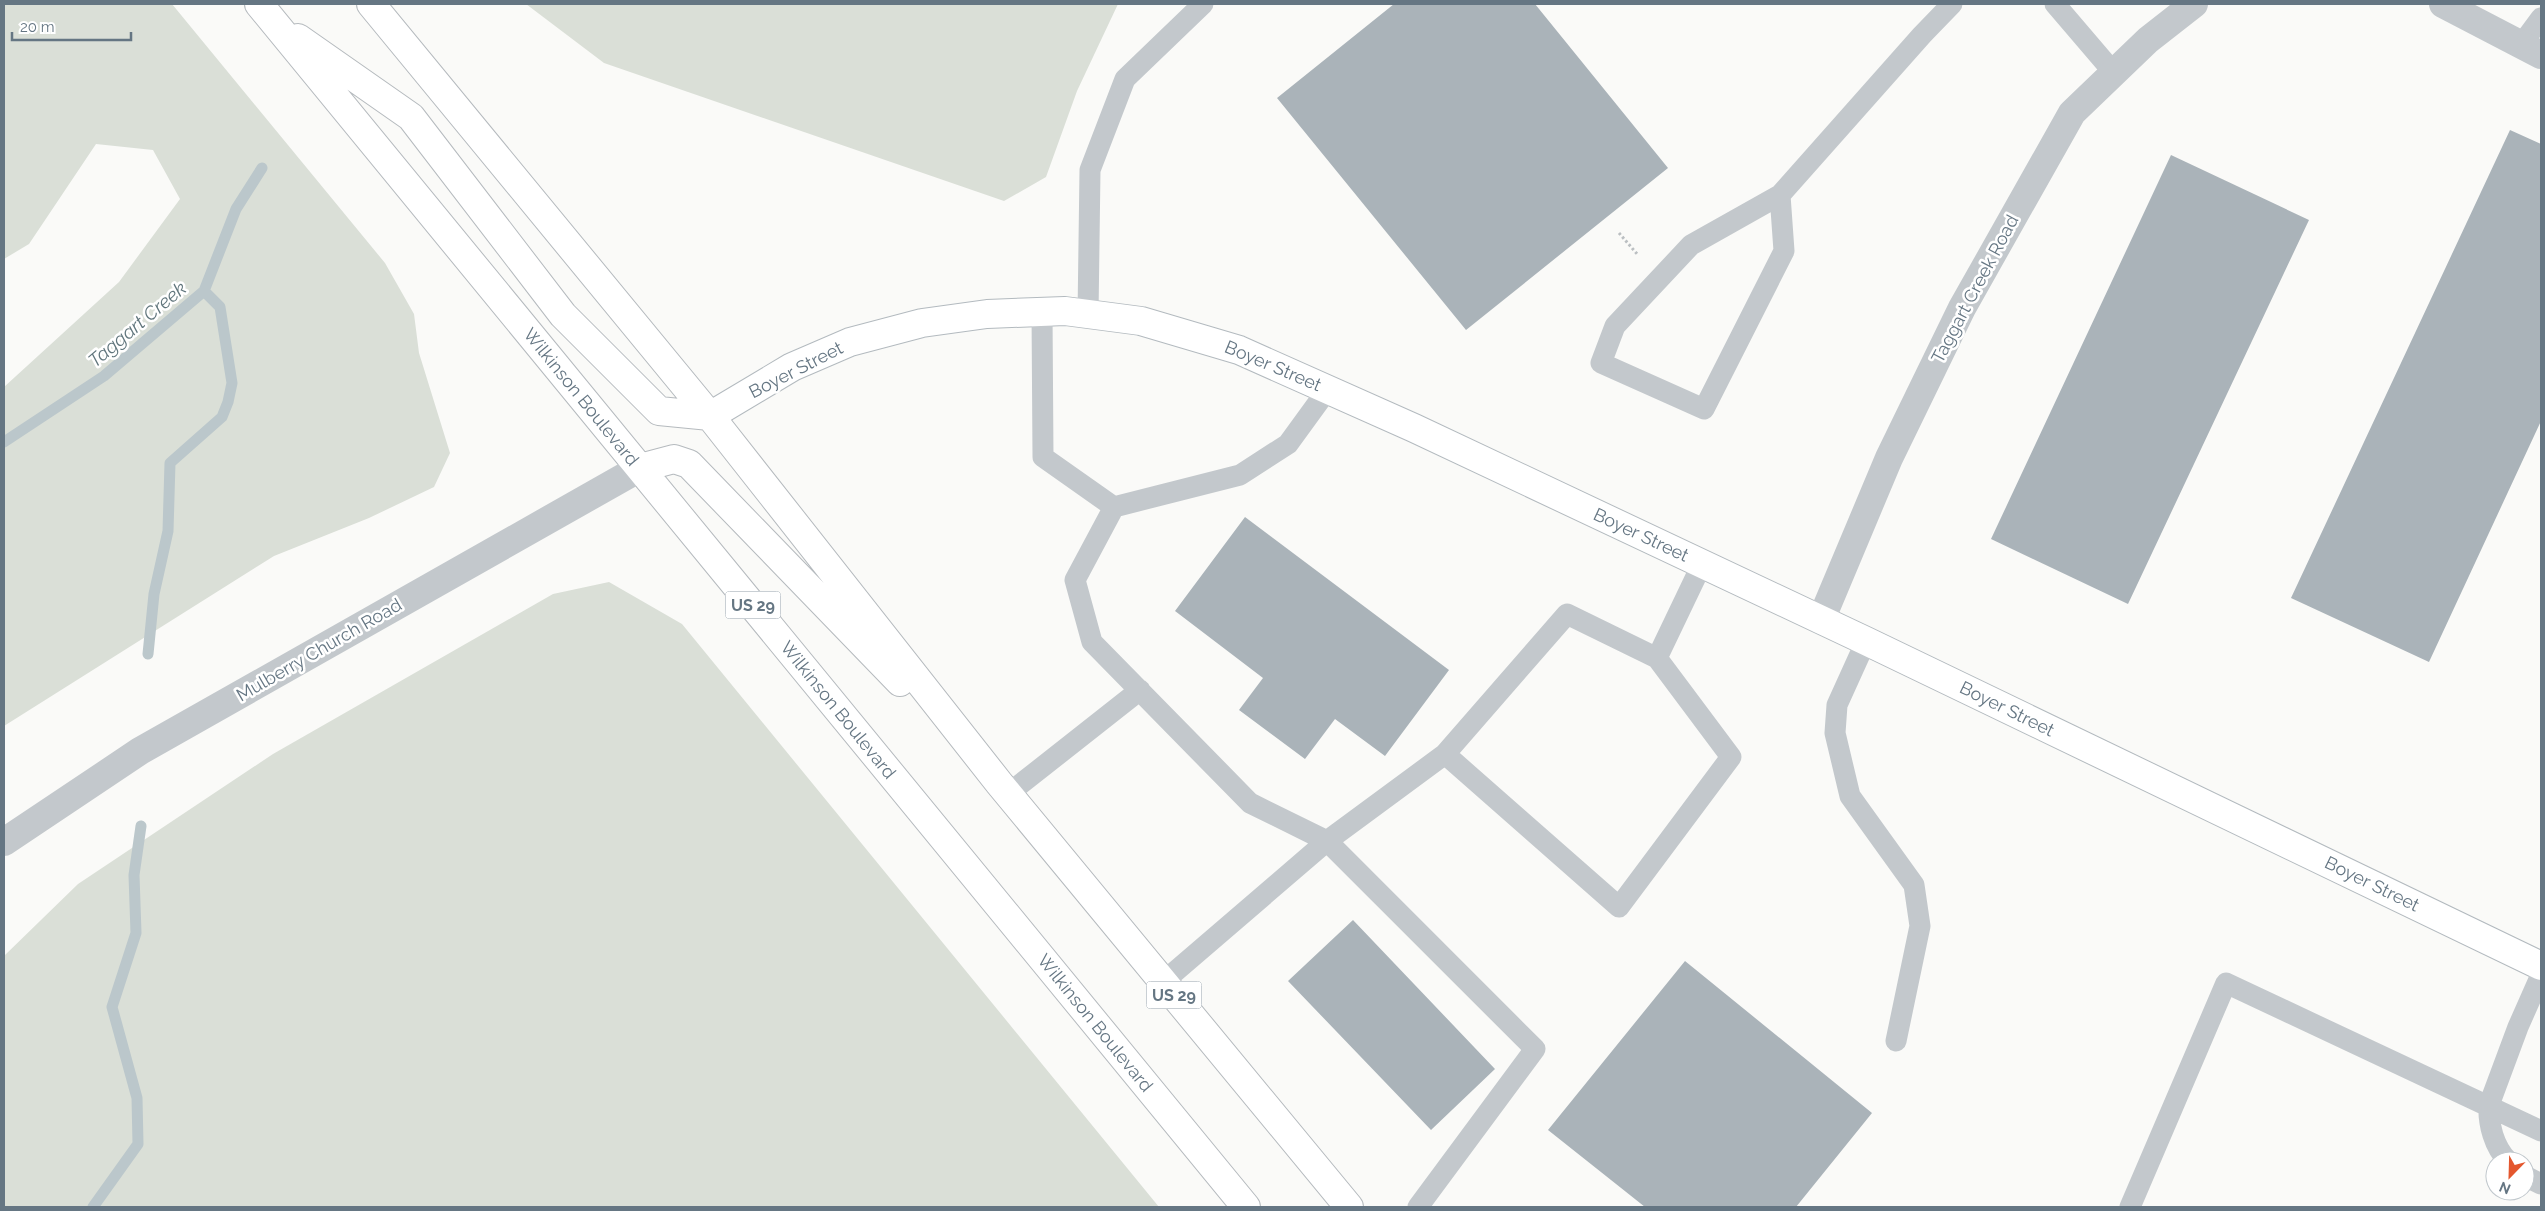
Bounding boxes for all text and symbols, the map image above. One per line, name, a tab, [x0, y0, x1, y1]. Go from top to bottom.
scale bar	[12, 10, 131, 42]
text: 20 m	[20, 18, 55, 36]
street label: Taggart Creek Road	[1927, 211, 2022, 366]
water label: Taggart Creek	[84, 277, 190, 371]
street label: Wilkinson Boulevard	[519, 324, 643, 470]
street label: Boyer Street	[1222, 336, 1325, 395]
street label: Boyer Street	[745, 337, 846, 402]
street label: Boyer Street	[1590, 503, 1692, 566]
road number: US 29	[726, 592, 780, 618]
street label: Mulberry Church Road	[232, 594, 405, 705]
street label: Wilkinson Boulevard	[776, 637, 900, 783]
street label: Boyer Street	[1956, 677, 2058, 741]
street label: Boyer Street	[2321, 852, 2423, 916]
street label: Wilkinson Boulevard	[1033, 950, 1157, 1096]
road number: US 29	[1146, 982, 1202, 1008]
north arrow	[2485, 1151, 2535, 1201]
text: N	[2497, 1179, 2513, 1197]

